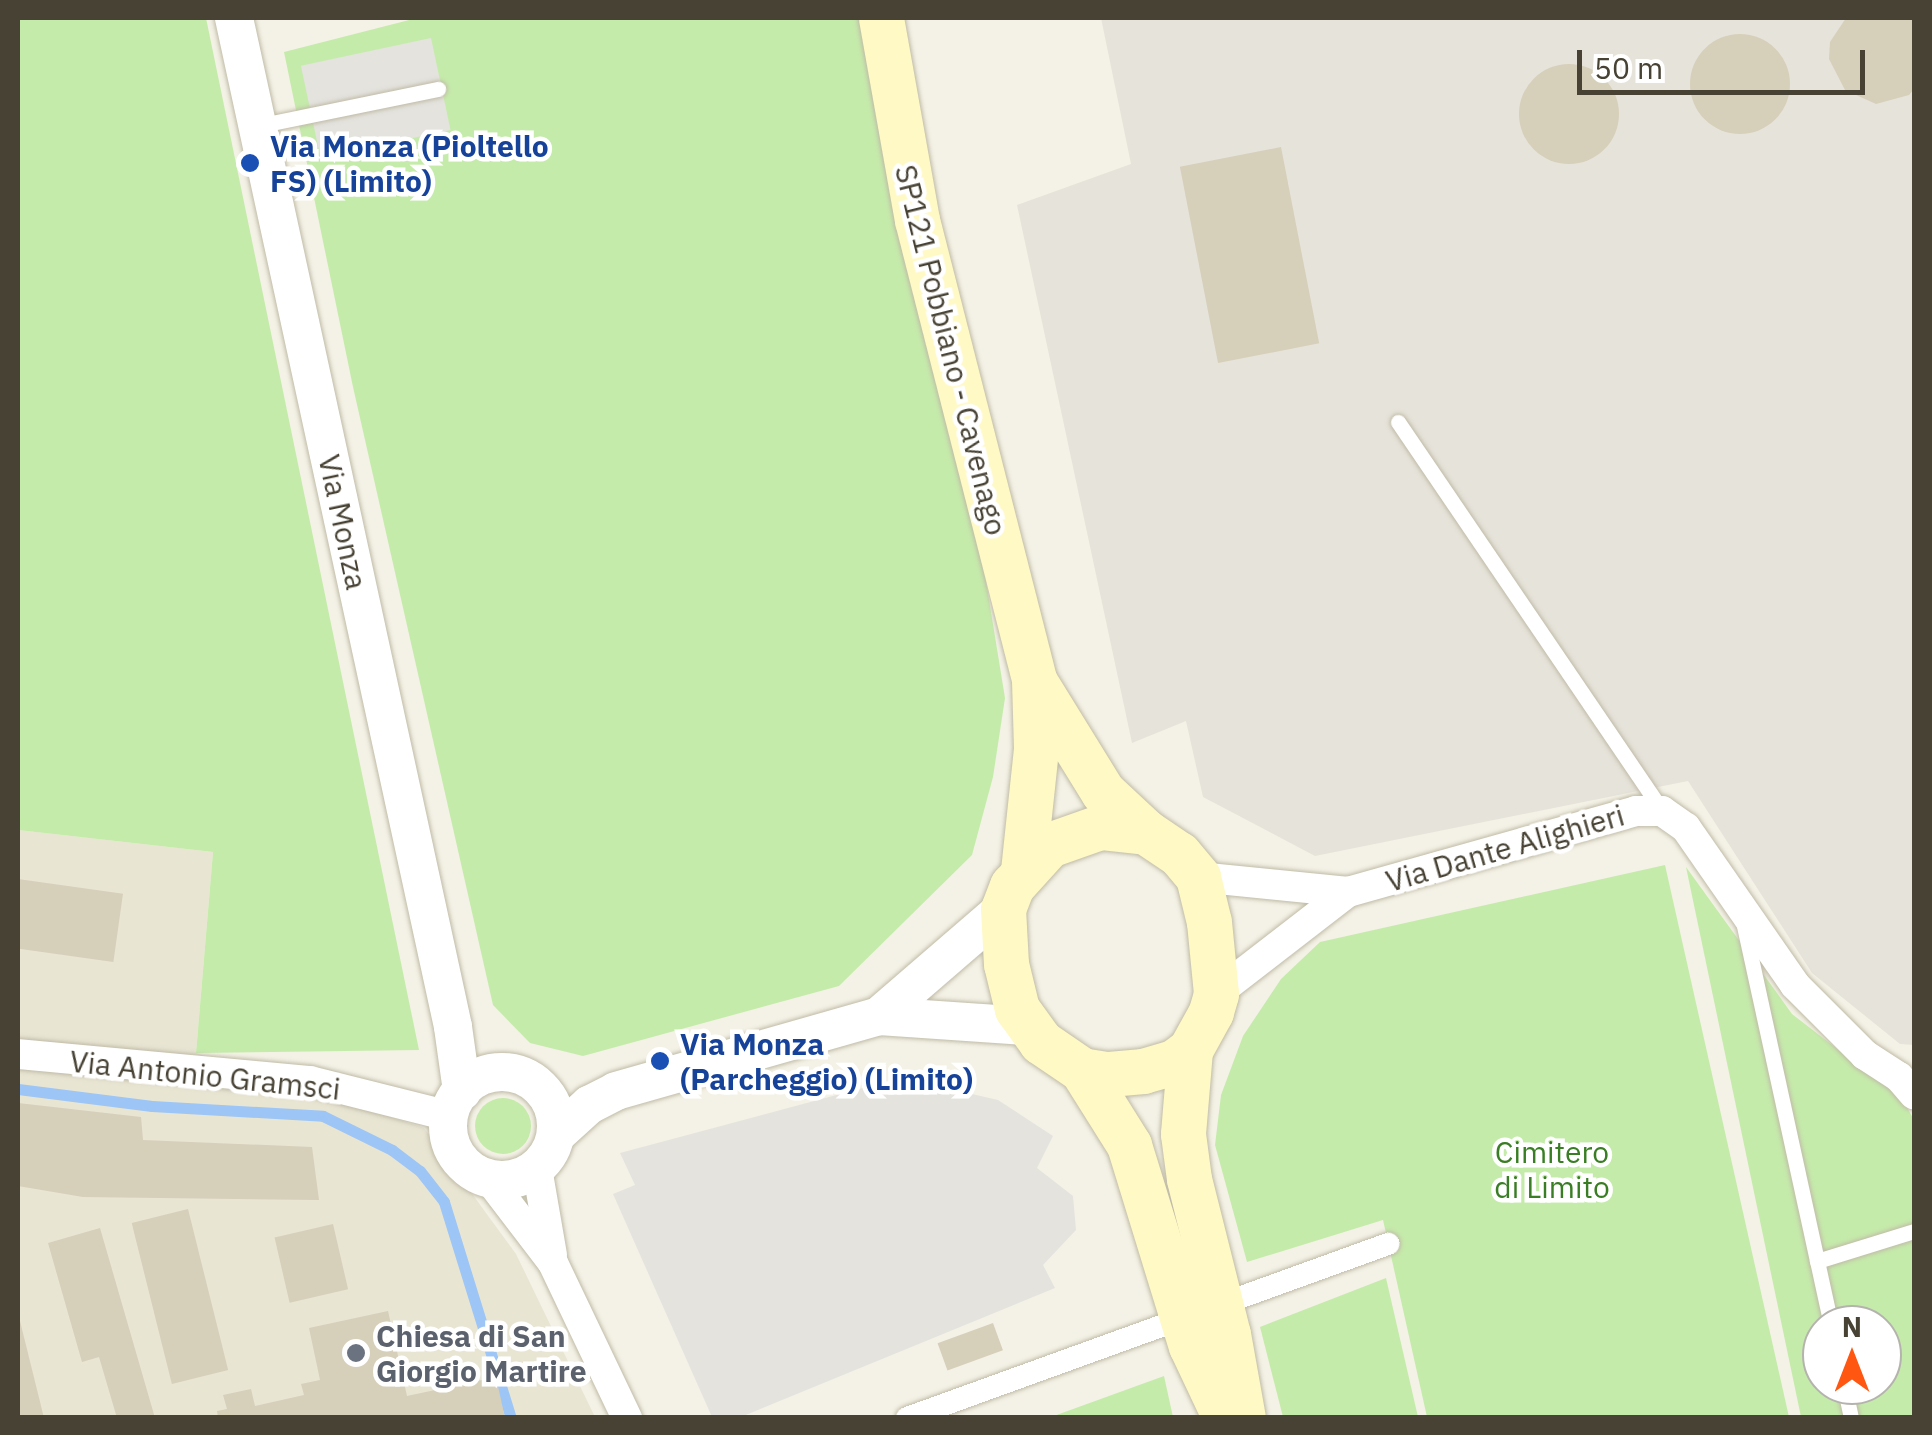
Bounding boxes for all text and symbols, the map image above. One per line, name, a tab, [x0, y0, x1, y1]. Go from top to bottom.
scale bar	[1582, 30, 1870, 92]
text: 50 m	[1594, 48, 1663, 87]
place label: Via Monza (Pioltello FS) (Limito)	[270, 128, 549, 198]
marker: Via Monza (Pioltello FS) (Limito)	[239, 152, 261, 174]
street label: SP121 Pobbiano - Cavenago	[888, 161, 1014, 539]
street label: Via Monza	[311, 451, 375, 593]
street label: Via Dante Alighieri	[1382, 797, 1628, 899]
place label: Via Monza (Parcheggio) (Limito)	[680, 1026, 973, 1096]
street label: Via Antonio Gramsci	[68, 1043, 342, 1107]
marker: Via Monza (Parcheggio) (Limito)	[649, 1050, 671, 1072]
park label: Cimitero di Limito	[1494, 1134, 1610, 1204]
north arrow	[1802, 1305, 1902, 1405]
text: N	[1842, 1308, 1862, 1345]
place label: Chiesa di San Giorgio Martire	[376, 1318, 587, 1388]
marker: Chiesa di San Giorgio Martire	[345, 1342, 367, 1364]

